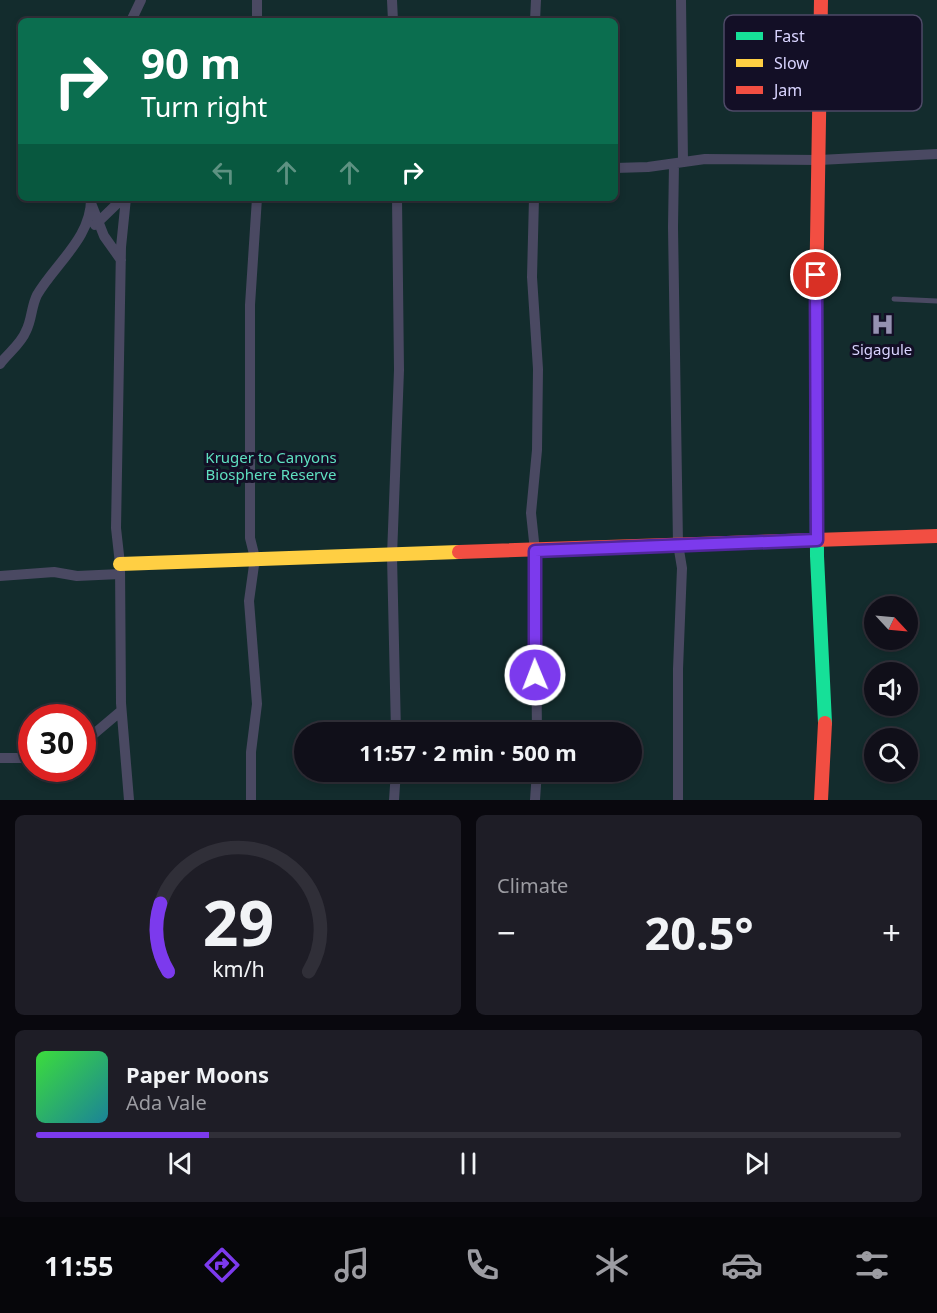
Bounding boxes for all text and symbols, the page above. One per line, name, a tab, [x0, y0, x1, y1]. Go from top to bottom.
legend	[724, 15, 922, 111]
text: Fast	[774, 25, 805, 47]
text: 90 m	[141, 34, 241, 91]
icon: right	[42, 42, 120, 120]
text: Slow	[774, 52, 809, 74]
text: Jam	[772, 79, 802, 101]
text: Turn right	[141, 88, 267, 125]
icon: left	[207, 156, 240, 189]
icon: ahead	[270, 156, 303, 189]
icon: ahead	[333, 156, 366, 189]
icon: right	[396, 156, 429, 189]
pin	[790, 249, 841, 300]
icon: arrive	[799, 258, 832, 291]
hospital icon: Sigagule	[869, 312, 895, 338]
place label: Sigagule	[852, 339, 912, 359]
park label: Kruger to Canyons Biosphere Reserve	[205, 447, 337, 484]
north arrow	[864, 596, 918, 650]
map controls	[864, 596, 918, 782]
position arrow	[503, 643, 567, 707]
button: sound	[864, 662, 918, 716]
speed limit sign: 30	[18, 704, 96, 782]
button: search	[864, 728, 918, 782]
text: 11:57 · 2 min · 500 m	[359, 737, 577, 767]
text: Climate	[497, 872, 568, 899]
text: 29	[202, 879, 274, 964]
text: 20.5°	[645, 902, 753, 963]
text: −	[497, 910, 516, 955]
text: +	[882, 910, 901, 955]
text: km/h	[212, 954, 264, 983]
text: Paper Moons	[126, 1059, 269, 1089]
text: Ada Vale	[126, 1089, 207, 1116]
icon: previous	[164, 1147, 197, 1180]
icon: pause	[452, 1147, 485, 1180]
icon: next	[740, 1147, 773, 1180]
icon: directions	[201, 1244, 243, 1286]
icon: music	[331, 1244, 373, 1286]
icon: phone	[461, 1244, 503, 1286]
icon: climate	[591, 1244, 633, 1286]
icon: car	[721, 1244, 763, 1286]
icon: filters	[851, 1244, 893, 1286]
text: 11:55	[44, 1247, 113, 1284]

